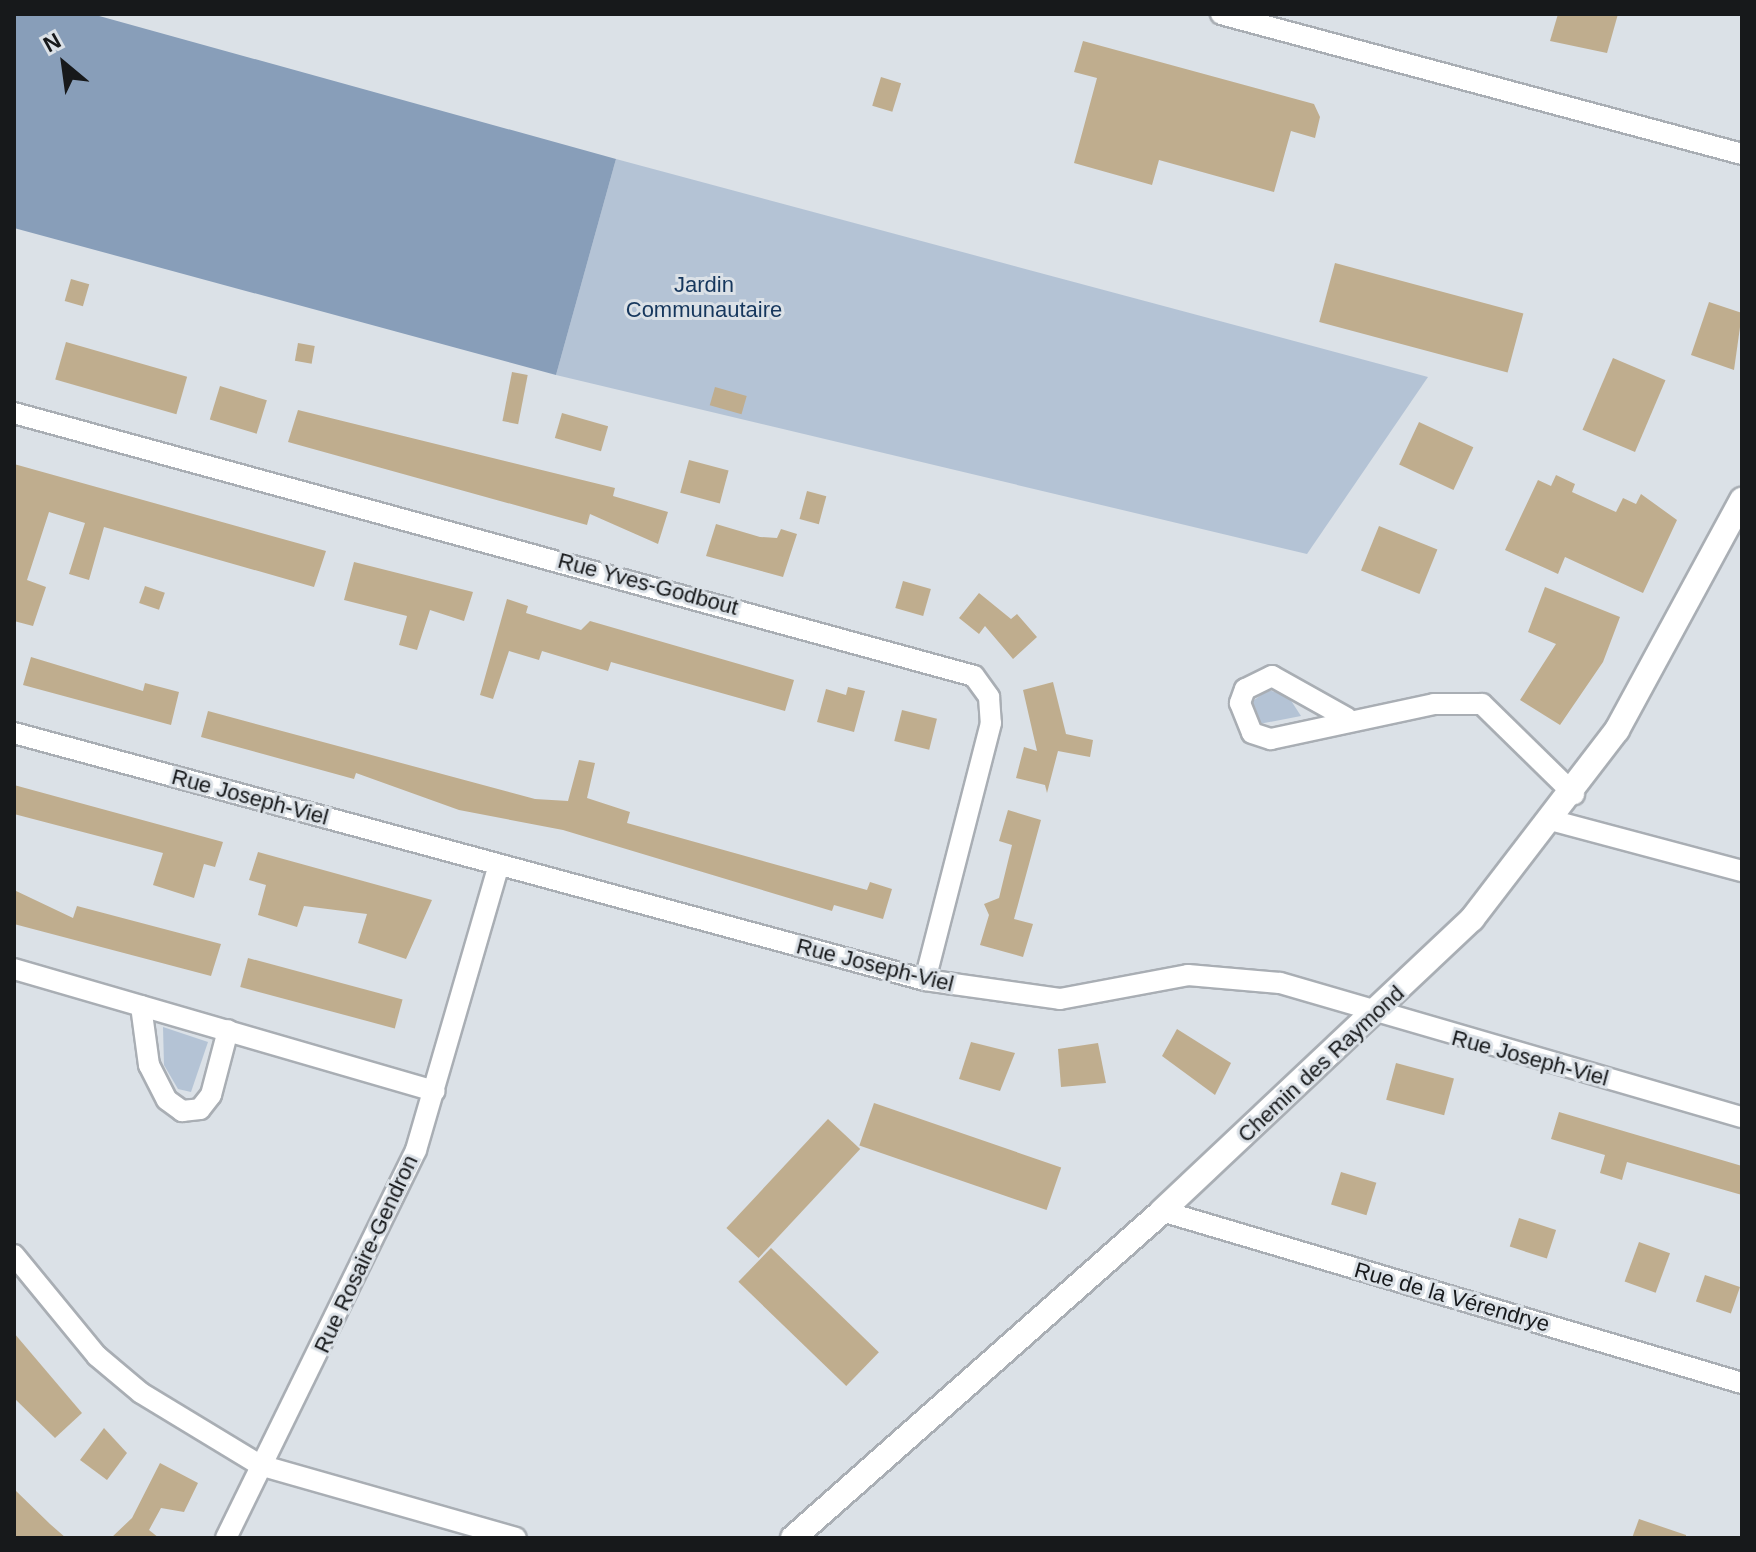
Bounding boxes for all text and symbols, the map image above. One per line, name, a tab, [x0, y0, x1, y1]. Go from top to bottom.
north arrow	[24, 24, 104, 104]
text: N	[39, 28, 65, 57]
park label: Jardin Communautaire	[626, 271, 782, 322]
street label: Rue Yves-Godbout	[555, 547, 741, 621]
street label: Rue Joseph-Viel	[169, 763, 331, 831]
street label: Rue Joseph-Viel	[794, 933, 956, 997]
street label: Chemin des Raymond	[1232, 980, 1410, 1148]
street label: Rue Joseph-Viel	[1449, 1024, 1611, 1092]
street label: Rue Rosaire-Gendron	[309, 1151, 423, 1357]
street label: Rue de la Vérendrye	[1351, 1257, 1553, 1337]

